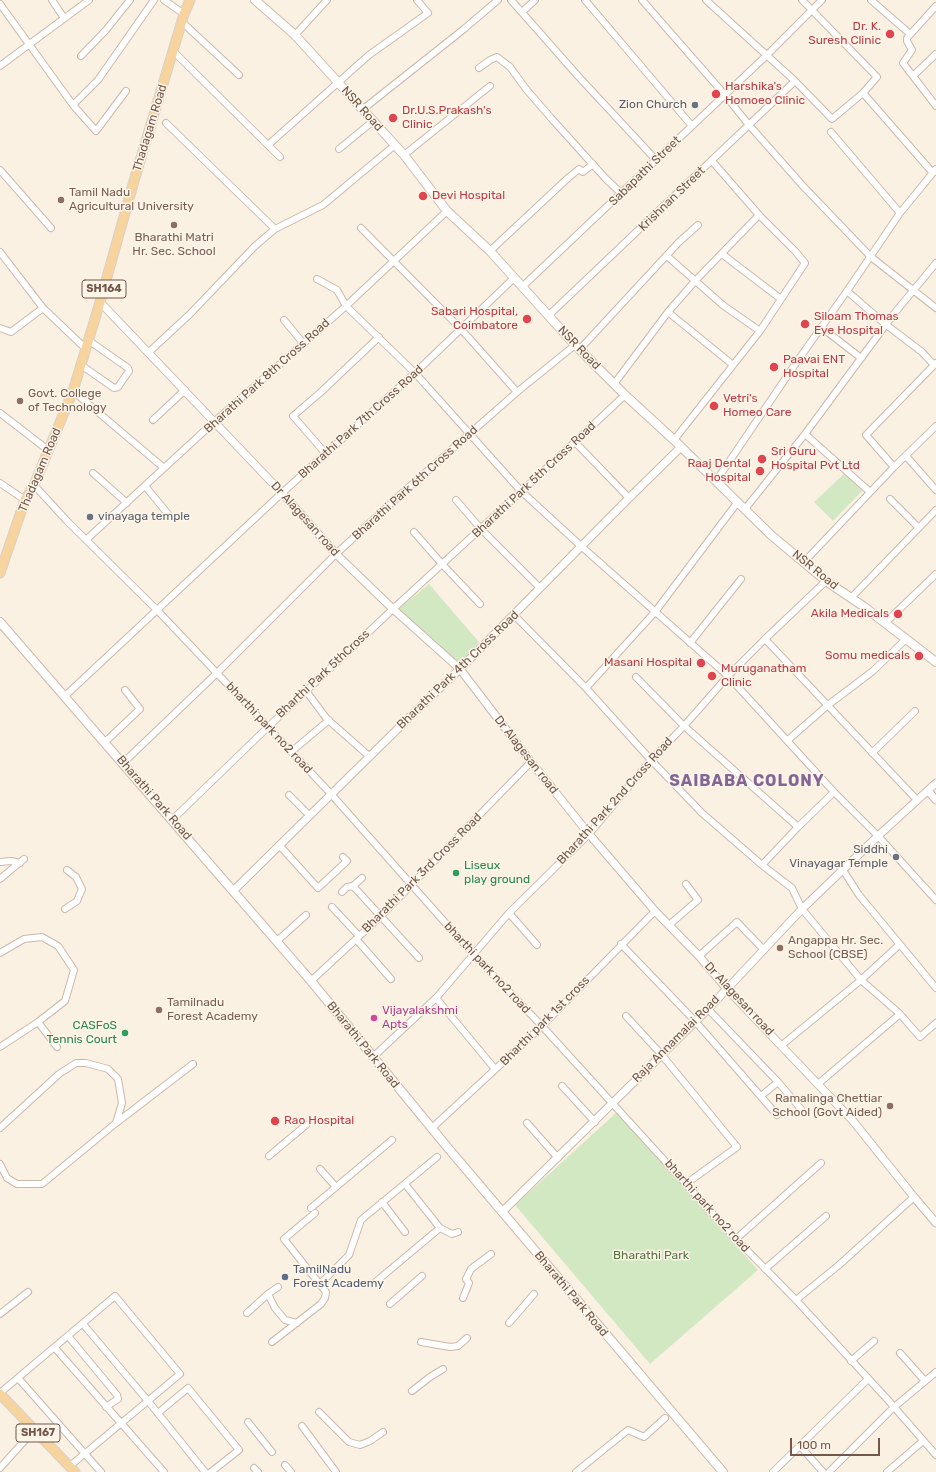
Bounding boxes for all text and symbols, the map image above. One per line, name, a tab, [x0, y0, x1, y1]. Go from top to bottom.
place label: Dr. K. Suresh Clinic	[808, 20, 881, 48]
marker: Dr. K. Suresh Clinic	[884, 28, 896, 40]
place label: Harshika's Homoeo Clinic	[725, 80, 805, 108]
street label: Thadagam Road	[130, 83, 170, 173]
street label: NSR Road	[338, 84, 386, 134]
marker: Harshika's Homoeo Clinic	[710, 88, 722, 100]
place label: Zion Church	[619, 98, 687, 112]
marker: Zion Church	[690, 100, 700, 110]
place label: Dr.U.S.Prakash's Clinic	[402, 104, 492, 132]
marker: Dr.U.S.Prakash's Clinic	[387, 112, 399, 124]
street label: Sabapathi Street	[606, 133, 684, 209]
street label: Krishnan Street	[636, 164, 708, 234]
place label: Tamil Nadu Agricultural University	[69, 186, 194, 214]
place label: Devi Hospital	[432, 189, 505, 203]
marker: Devi Hospital	[417, 190, 429, 202]
marker: Tamil Nadu Agricultural University	[56, 195, 66, 205]
marker: Bharathi Matri Hr. Sec. School	[169, 220, 179, 230]
place label: Bharathi Matri Hr. Sec. School	[132, 231, 216, 259]
road number: SH164	[82, 280, 126, 298]
place label: Sabari Hospital, Coimbatore	[431, 305, 518, 333]
place label: Siloam Thomas Eye Hospital	[814, 310, 899, 338]
marker: Sabari Hospital, Coimbatore	[521, 313, 533, 325]
street label: Bharathi Park 8th Cross Road	[201, 316, 333, 436]
marker: Siloam Thomas Eye Hospital	[799, 318, 811, 330]
street label: NSR Road	[555, 323, 603, 373]
place label: Paavai ENT Hospital	[783, 353, 845, 381]
marker: Paavai ENT Hospital	[768, 361, 780, 373]
street label: Bharathi Park 7th Cross Road	[296, 362, 426, 482]
place label: Govt. College of Technology	[28, 387, 107, 415]
place label: Vetri's Homeo Care	[723, 392, 791, 420]
marker: Govt. College of Technology	[15, 396, 25, 406]
marker: Vetri's Homeo Care	[708, 400, 720, 412]
street label: Bharathi Park 5th Cross Road	[469, 419, 599, 541]
street label: Bharathi Park 6th Cross Road	[349, 423, 481, 543]
street label: Thadagam Road	[16, 426, 64, 514]
place label: Sri Guru Hospital Pvt Ltd	[771, 445, 860, 473]
marker: Sri Guru Hospital Pvt Ltd	[756, 453, 768, 465]
place label: Raaj Dental Hospital	[687, 457, 751, 485]
marker: Raaj Dental Hospital	[754, 465, 766, 477]
street label: Dr Alagesan road	[268, 479, 342, 559]
place label: vinayaga temple	[98, 510, 190, 524]
marker: vinayaga temple	[85, 512, 95, 522]
street label: NSR Road	[789, 547, 841, 593]
place label: Akila Medicals	[811, 607, 889, 621]
street label: Bharathi Park 4th Cross Road	[394, 608, 522, 732]
marker: Akila Medicals	[892, 608, 904, 620]
street label: Bharthi Park 5thCross	[273, 627, 373, 721]
place label: Somu medicals	[825, 649, 910, 663]
marker: Somu medicals	[913, 650, 925, 662]
place label: Masani Hospital	[604, 656, 692, 670]
marker: Masani Hospital	[695, 657, 707, 669]
place label: Muruganatham Clinic	[721, 662, 806, 690]
marker: Muruganatham Clinic	[706, 670, 718, 682]
street label: bharthi park no2 road	[223, 679, 315, 777]
street label: Dr Alagesan road	[491, 713, 561, 797]
street label: Bharathi Park 2nd Cross Road	[554, 734, 676, 868]
street label: Bharathi Park Road	[113, 753, 195, 843]
district label: SAIBABA COLONY	[669, 771, 825, 791]
street label: Bharathi Park 3rd Cross Road	[359, 810, 485, 936]
place label: Siddhi Vinayagar Temple	[789, 843, 888, 871]
marker: Siddhi Vinayagar Temple	[891, 852, 901, 862]
place label: Liseux play ground	[464, 859, 530, 887]
marker: Liseux play ground	[451, 868, 461, 878]
street label: bharthi park no2 road	[441, 919, 533, 1017]
place label: Angappa Hr. Sec. School (CBSE)	[788, 934, 883, 962]
marker: Angappa Hr. Sec. School (CBSE)	[775, 943, 785, 953]
street label: Dr Alagesan road	[701, 959, 777, 1039]
street label: Bharthi park 1st cross	[497, 973, 593, 1069]
street label: Raja Annamalai Road	[629, 992, 723, 1086]
place label: Tamilnadu Forest Academy	[167, 996, 258, 1024]
street label: Bharathi Park Road	[324, 999, 402, 1091]
place label: Vijayalakshmi Apts	[382, 1004, 458, 1032]
marker: Tamilnadu Forest Academy	[154, 1005, 164, 1015]
marker: Vijayalakshmi Apts	[369, 1013, 379, 1023]
place label: CASFoS Tennis Court	[47, 1019, 117, 1047]
marker: CASFoS Tennis Court	[120, 1028, 130, 1038]
place label: Ramalinga Chettiar School (Govt Aided)	[772, 1092, 882, 1120]
marker: Ramalinga Chettiar School (Govt Aided)	[885, 1101, 895, 1111]
place label: Rao Hospital	[284, 1114, 354, 1128]
marker: Rao Hospital	[269, 1115, 281, 1127]
street label: bharthi park no2 road	[661, 1157, 753, 1255]
street label: Bharathi Park Road	[531, 1248, 611, 1340]
park label: Bharathi Park	[613, 1249, 689, 1263]
place label: TamilNadu Forest Academy	[293, 1263, 384, 1291]
marker: TamilNadu Forest Academy	[280, 1272, 290, 1282]
road number: SH167	[16, 1424, 60, 1442]
scale bar	[792, 1430, 882, 1456]
text: 100 m	[797, 1438, 831, 1452]

